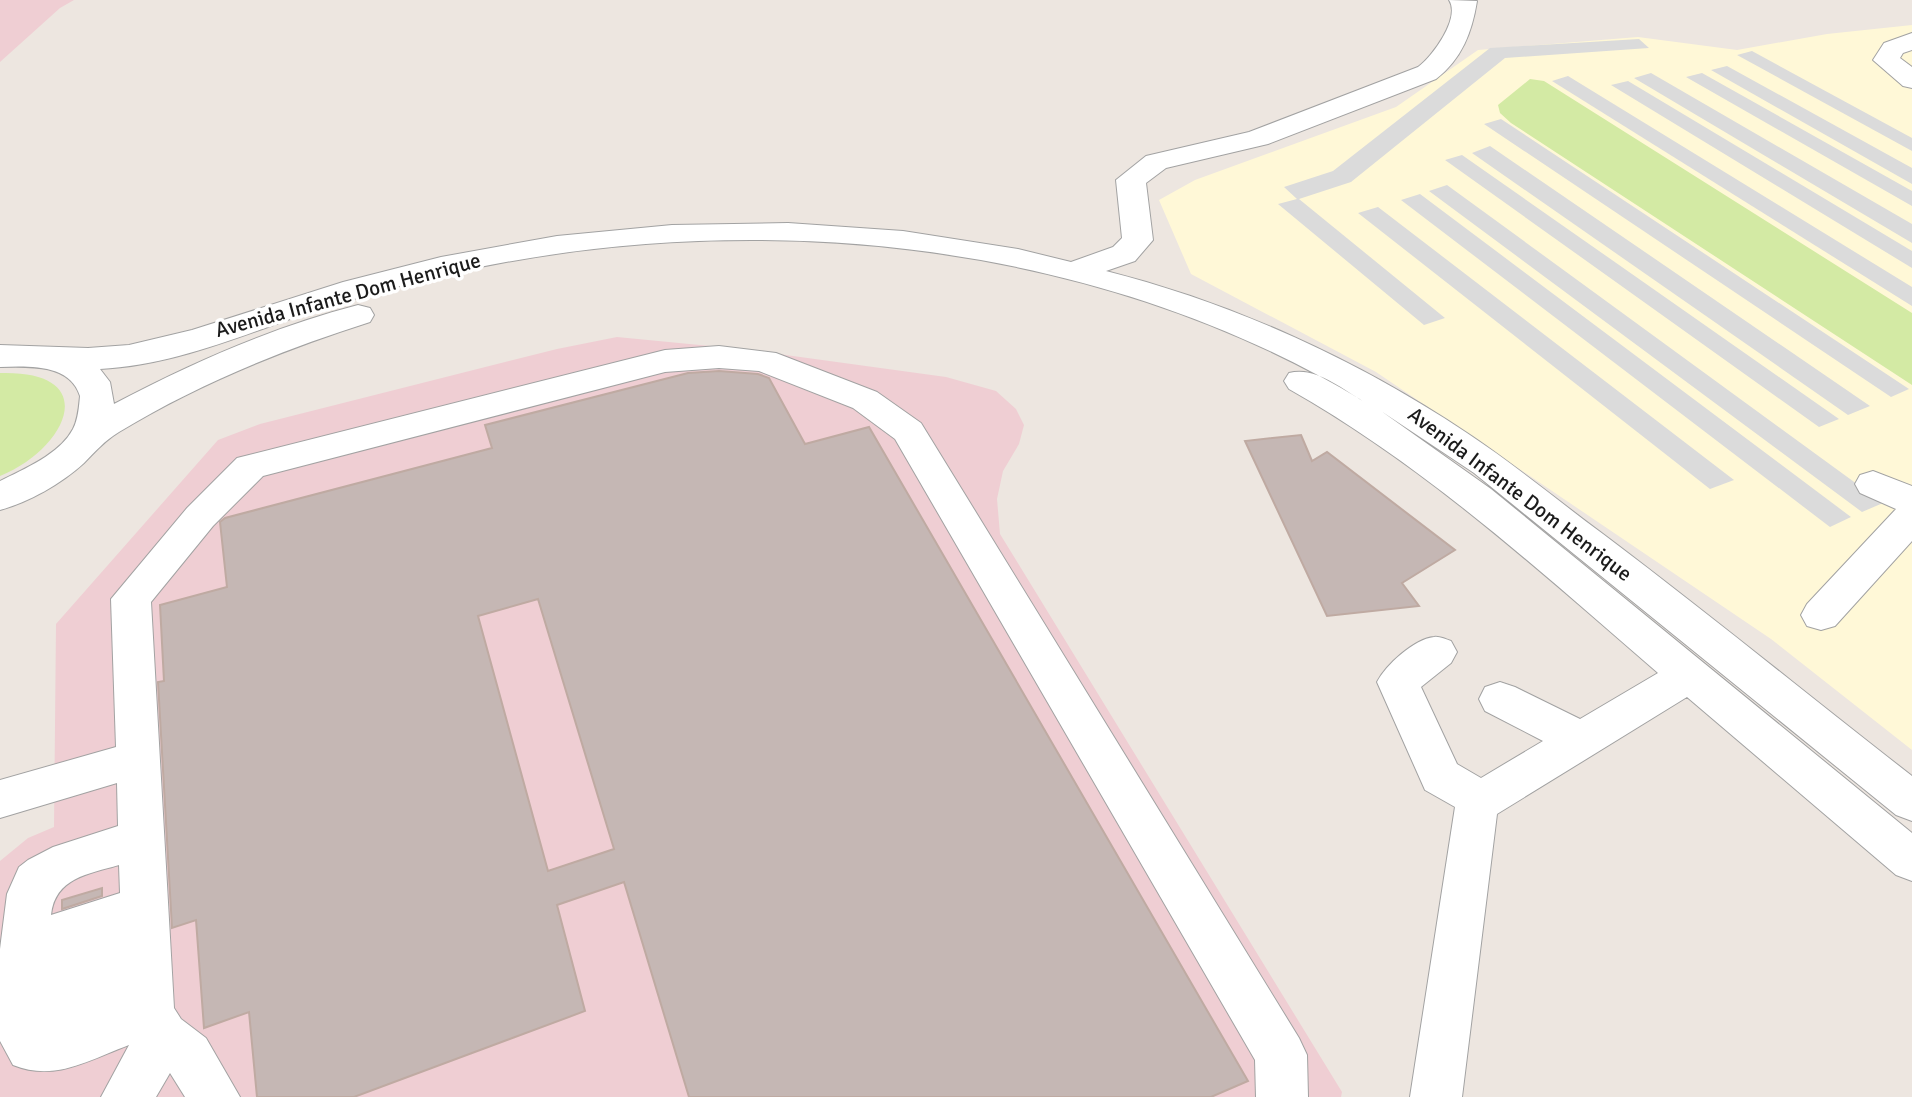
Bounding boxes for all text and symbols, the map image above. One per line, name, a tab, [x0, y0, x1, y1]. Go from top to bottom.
street label: Avenida Infante Dom Henrique	[212, 247, 484, 343]
street label: Avenida Infante Dom Henrique	[1403, 401, 1637, 587]

